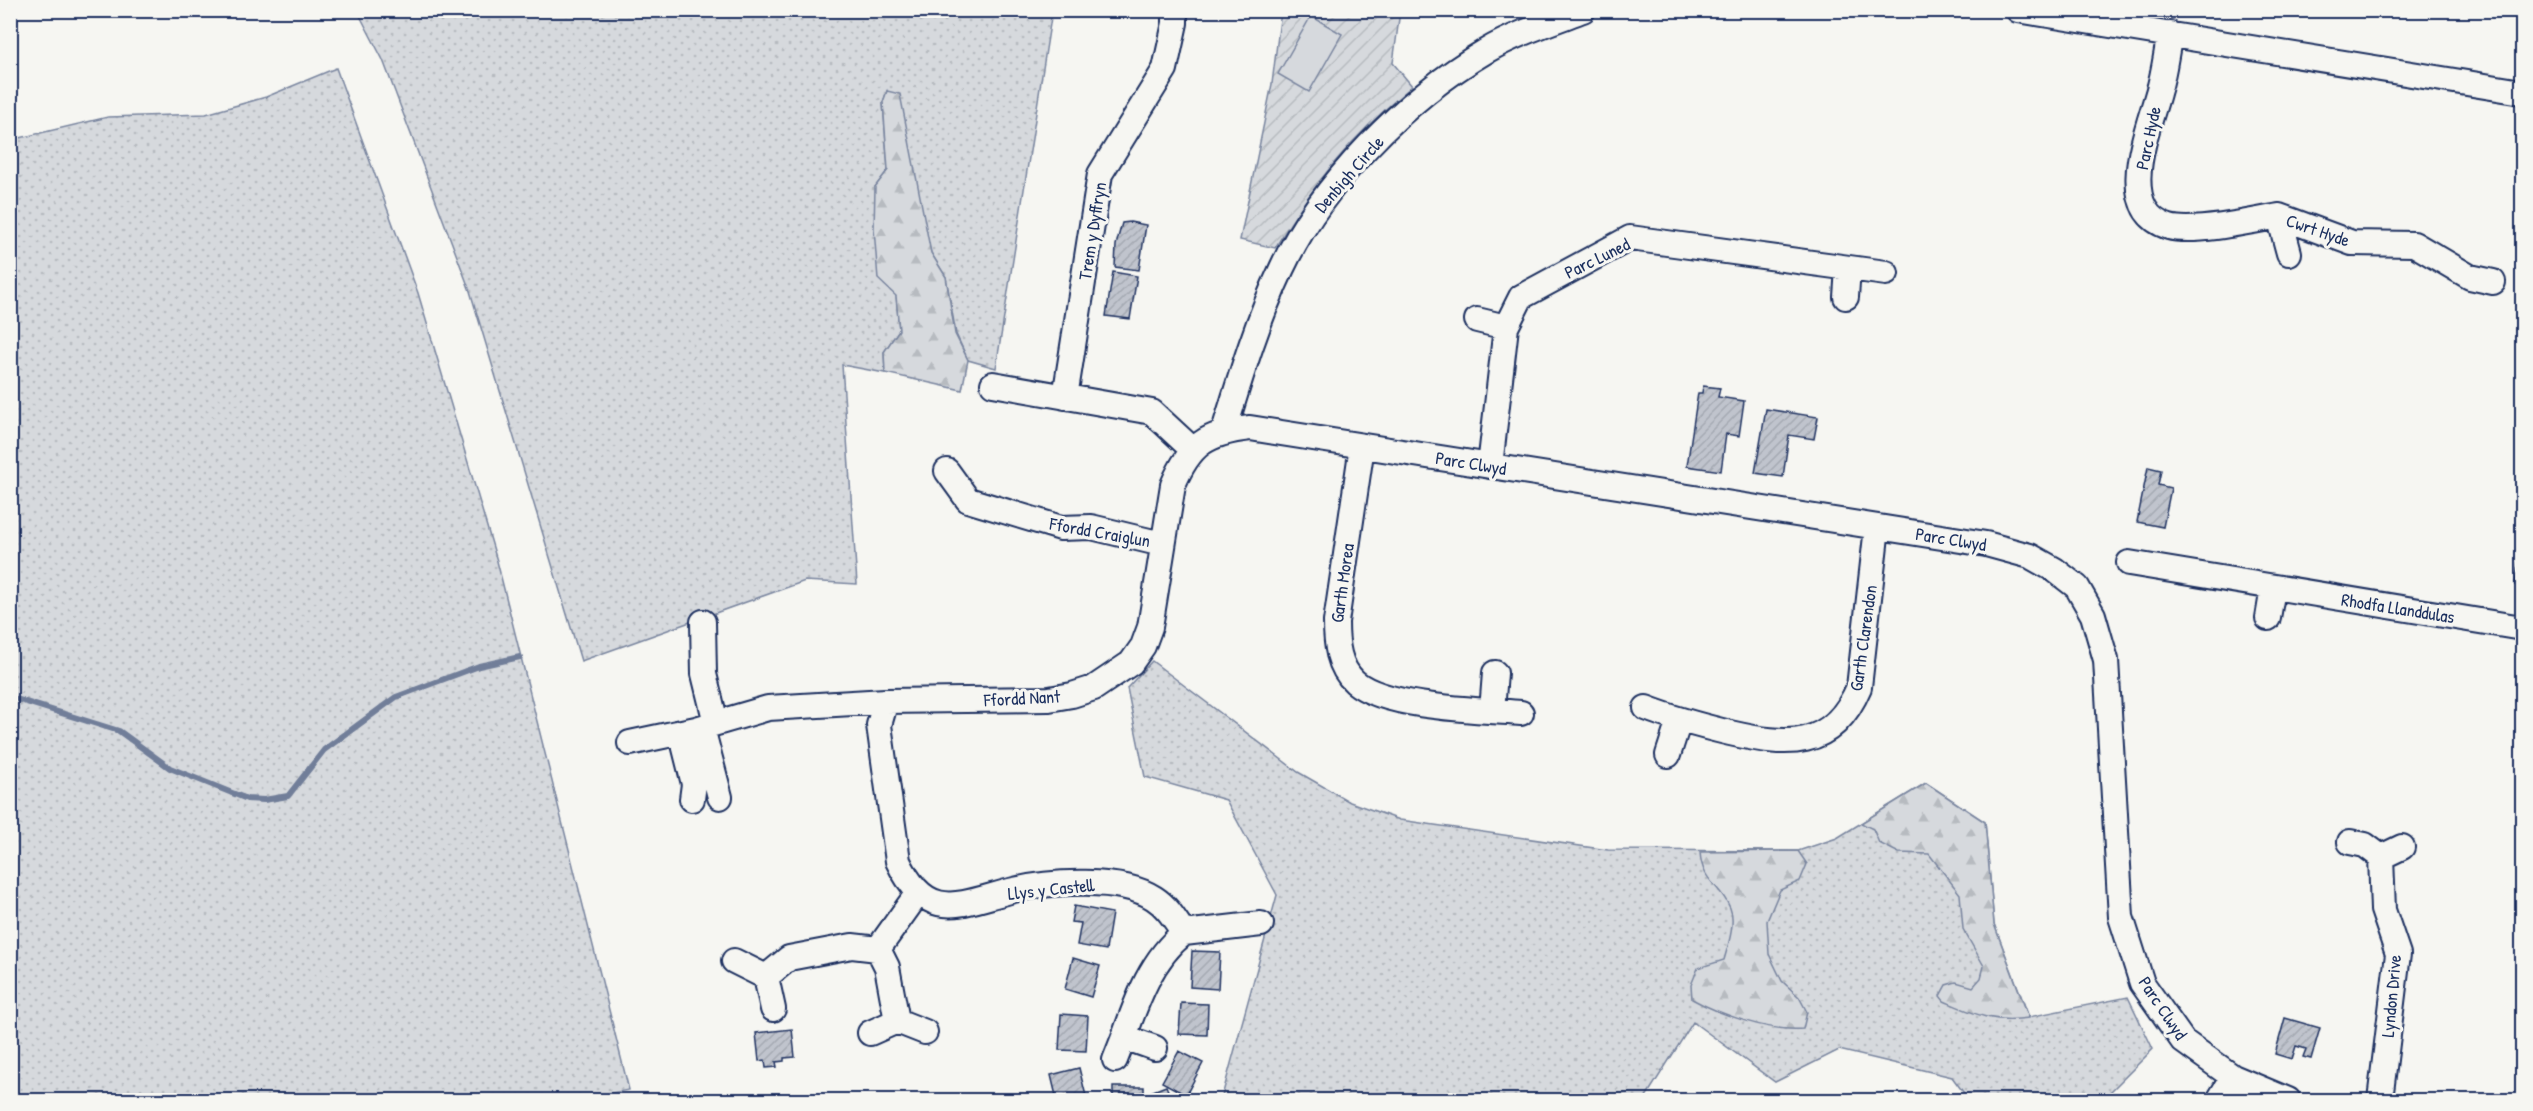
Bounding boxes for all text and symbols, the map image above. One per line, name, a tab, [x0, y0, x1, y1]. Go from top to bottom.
street label: Parc Hyde	[2129, 104, 2167, 172]
street label: Denbigh Circle	[1308, 130, 1390, 218]
street label: Trem y Dyffryn	[1072, 180, 1112, 282]
street label: Cwrt Hyde	[2283, 207, 2353, 253]
street label: Parc Luned	[1560, 231, 1634, 285]
street label: Parc Clwyd	[1434, 445, 1508, 481]
street label: Ffordd Craiglun	[1047, 511, 1152, 553]
street label: Parc Clwyd	[1914, 521, 1988, 557]
street label: Garth Morea	[1324, 542, 1360, 624]
street label: Garth Clarendon	[1843, 583, 1883, 693]
street label: Rhodfa Llanddulas	[2340, 587, 2456, 629]
street label: Ffordd Nant	[982, 683, 1062, 713]
street label: Llys y Castell	[1006, 872, 1096, 906]
street label: Lyndon Drive	[2375, 954, 2407, 1038]
street label: Parc Clwyd	[2133, 971, 2193, 1045]

